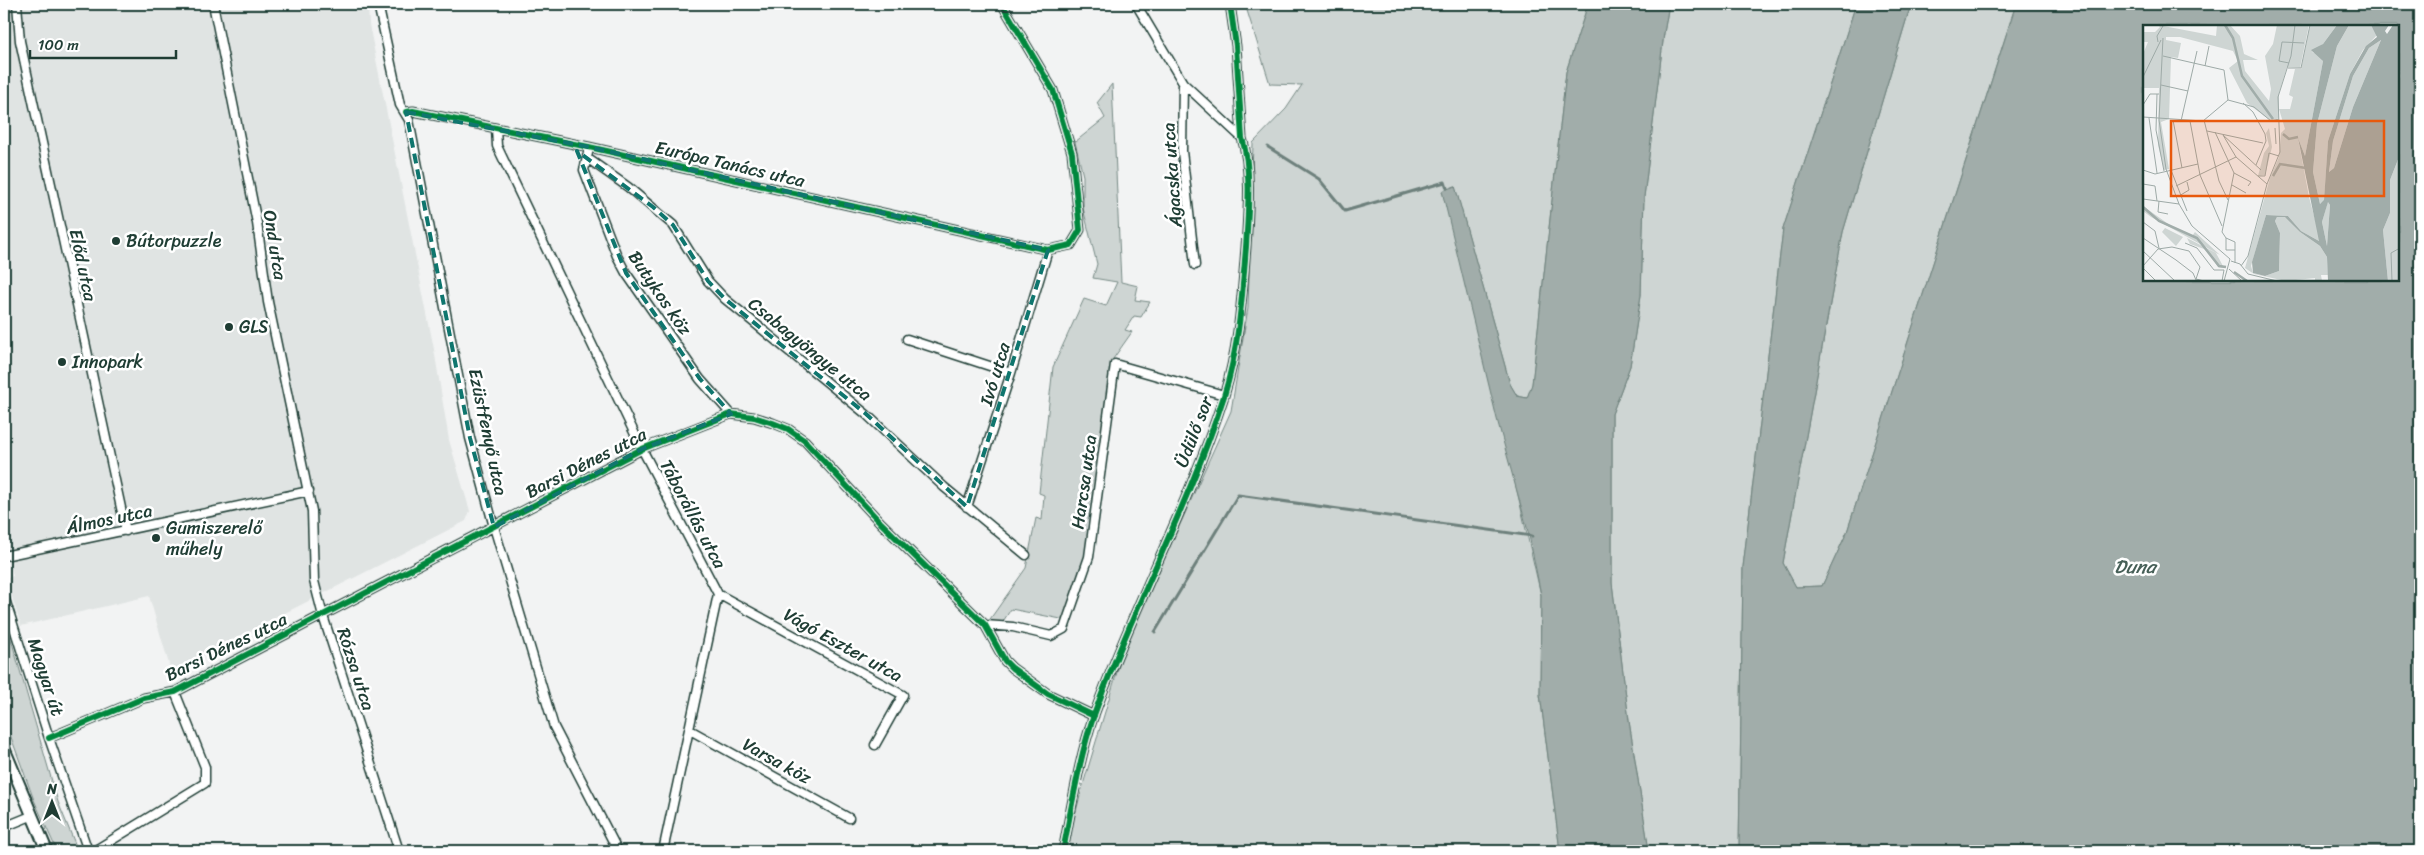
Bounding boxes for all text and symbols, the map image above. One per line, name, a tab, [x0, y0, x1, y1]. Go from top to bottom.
inset map	[2143, 25, 2399, 281]
scale bar	[30, 28, 176, 60]
text: 100 m	[38, 32, 79, 58]
street label: Ágacska utca	[1152, 121, 1192, 230]
street label: Európa Tanács utca	[652, 131, 809, 197]
street label: Ond utca	[254, 208, 296, 283]
place label: Bútorpuzzle	[126, 225, 222, 257]
street label: Előd utca	[60, 226, 106, 305]
marker: Bútorpuzzle	[110, 235, 122, 247]
street label: Butykos köz	[620, 244, 701, 343]
street label: Csabagyöngye utca	[741, 289, 879, 409]
place label: GLS	[239, 311, 269, 343]
marker: GLS	[223, 321, 235, 333]
street label: Ivó utca	[970, 337, 1020, 411]
place label: Innopark	[71, 346, 144, 378]
marker: Innopark	[56, 356, 68, 368]
street label: Ezüstfenyő utca	[459, 365, 517, 499]
street label: Üdülő sor	[1166, 390, 1223, 472]
street label: Barsi Dénes utca	[520, 418, 653, 507]
street label: Harcsa utca	[1062, 433, 1106, 531]
street label: Táborállás utca	[651, 453, 736, 575]
street label: Álmos utca	[62, 494, 155, 544]
place label: Gumiszerelő műhely	[166, 512, 264, 565]
marker: Gumiszerelő műhely	[150, 532, 162, 544]
water label: Duna	[2114, 550, 2158, 583]
street label: Vágó Eszter utca	[777, 599, 909, 691]
street label: Barsi Dénes utca	[159, 603, 293, 690]
street label: Rózsa utca	[328, 623, 384, 715]
street label: Magyar út	[18, 634, 74, 720]
street label: Varsa köz	[736, 729, 818, 793]
text: N	[46, 777, 57, 802]
north arrow	[28, 778, 78, 828]

